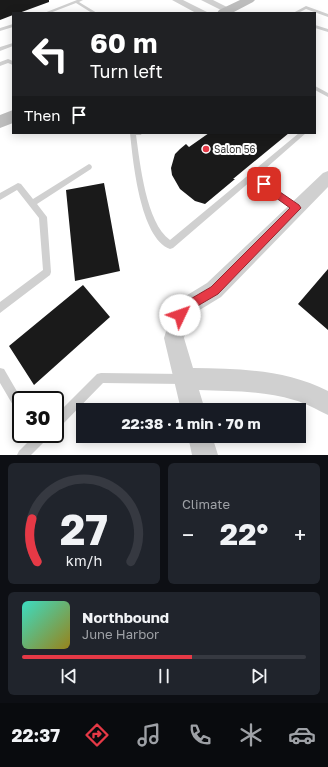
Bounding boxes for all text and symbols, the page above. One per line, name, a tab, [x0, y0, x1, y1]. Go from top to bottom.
text: 60 m	[90, 26, 157, 59]
icon: left	[24, 28, 76, 80]
text: Turn left	[90, 60, 163, 82]
icon: arrive	[68, 104, 90, 126]
text: Then	[24, 106, 60, 124]
place label: Salon 56	[214, 143, 256, 155]
marker: Salon 56	[201, 144, 211, 154]
pin	[247, 167, 281, 201]
icon: arrive	[253, 173, 275, 195]
position arrow	[159, 294, 201, 336]
speed limit sign: 30	[12, 391, 64, 443]
text: 22:38 · 1 min · 70 m	[121, 414, 261, 432]
text: Climate	[182, 496, 230, 512]
text: 27	[60, 503, 108, 553]
text: 22°	[220, 516, 268, 552]
text: −	[182, 521, 194, 548]
text: +	[294, 521, 306, 548]
text: km/h	[66, 551, 102, 568]
text: Northbound	[82, 608, 169, 626]
text: June Harbor	[82, 626, 159, 642]
icon: previous	[58, 665, 80, 687]
icon: pause	[153, 665, 175, 687]
icon: next	[248, 665, 270, 687]
icon: directions	[83, 721, 111, 749]
icon: music	[135, 721, 163, 749]
icon: phone	[186, 721, 214, 749]
icon: climate	[237, 721, 265, 749]
icon: car	[288, 721, 316, 749]
text: 22:37	[12, 724, 60, 746]

